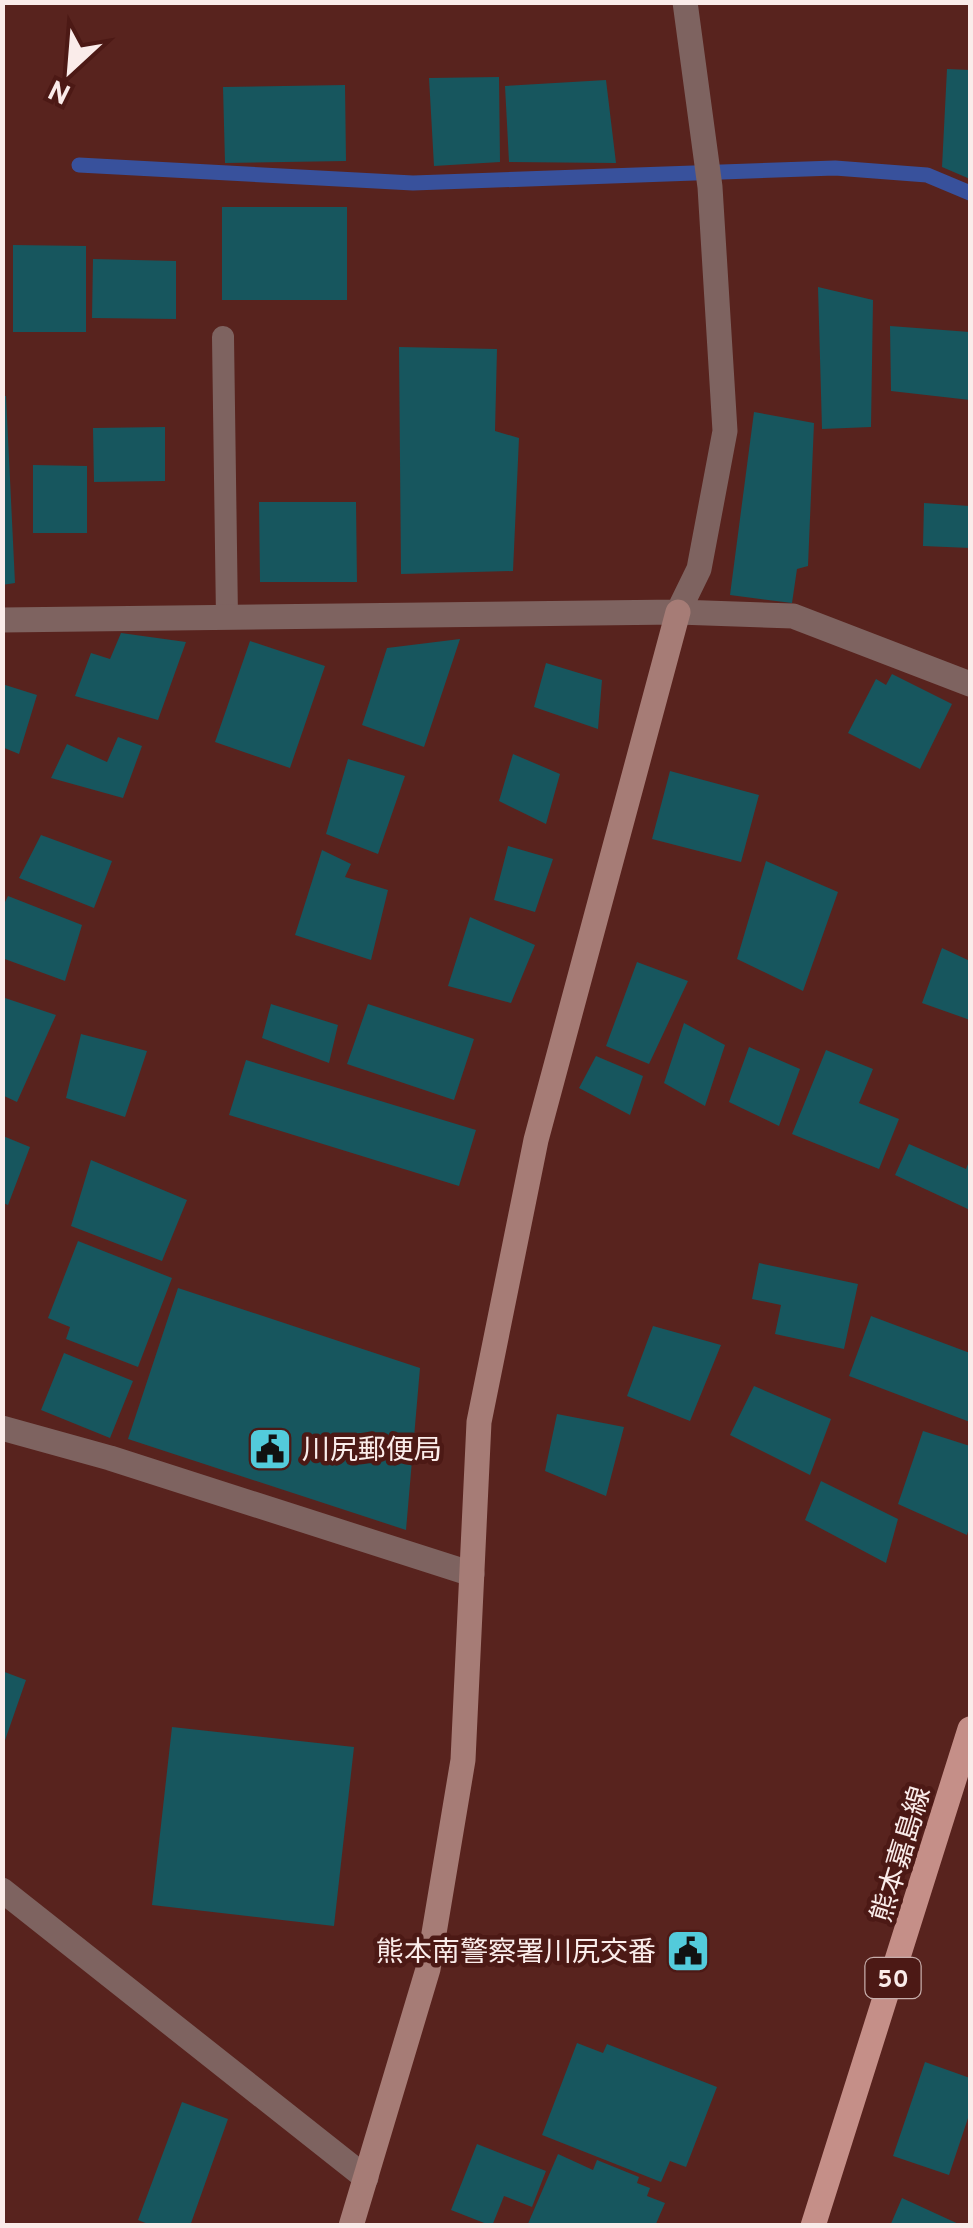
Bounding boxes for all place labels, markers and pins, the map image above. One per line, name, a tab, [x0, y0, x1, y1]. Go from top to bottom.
public building icon: 川尻郵便局	[247, 1426, 293, 1472]
place label: 川尻郵便局	[302, 1434, 442, 1470]
public building icon: 熊本南警察署川尻交番	[665, 1928, 711, 1974]
place label: 熊本南警察署川尻交番	[376, 1936, 656, 1972]

